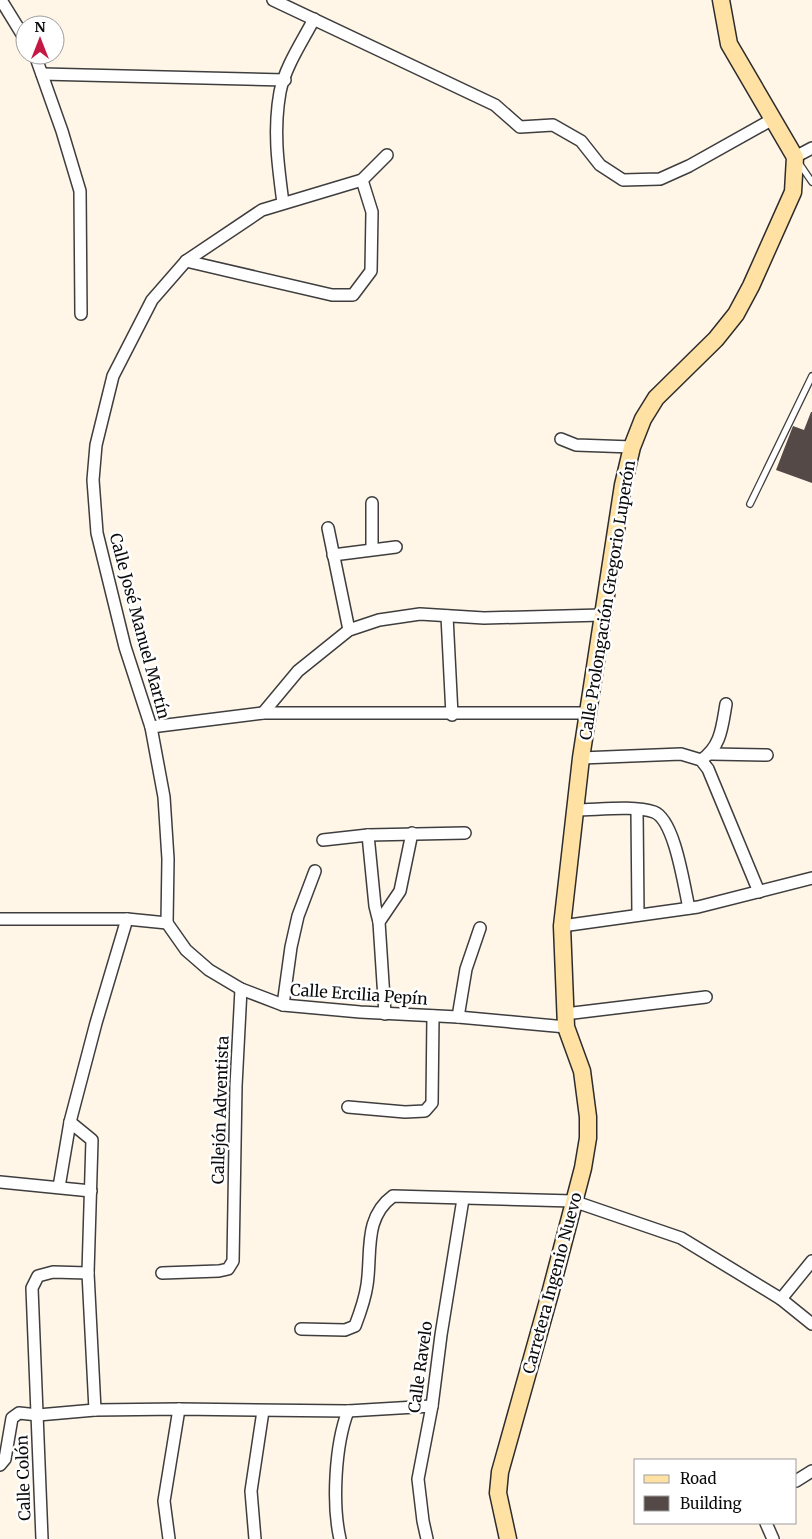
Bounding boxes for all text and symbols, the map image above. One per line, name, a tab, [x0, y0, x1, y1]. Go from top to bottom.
north arrow	[15, 15, 65, 65]
text: N	[34, 18, 46, 36]
street label: Calle Prolongación Gregorio Luperón	[575, 458, 639, 741]
street label: Calle José Manuel Martín	[106, 531, 175, 722]
street label: Calle Ercilia Pepín	[290, 979, 429, 1009]
street label: Callejón Adventista	[207, 1035, 233, 1185]
street label: Carretera Ingenio Nuevo	[518, 1190, 586, 1376]
street label: Calle Ravelo	[404, 1320, 436, 1414]
street label: Calle Colón	[11, 1434, 34, 1521]
legend	[634, 1459, 797, 1524]
text: Road	[680, 1469, 716, 1488]
text: Building	[680, 1494, 742, 1513]

